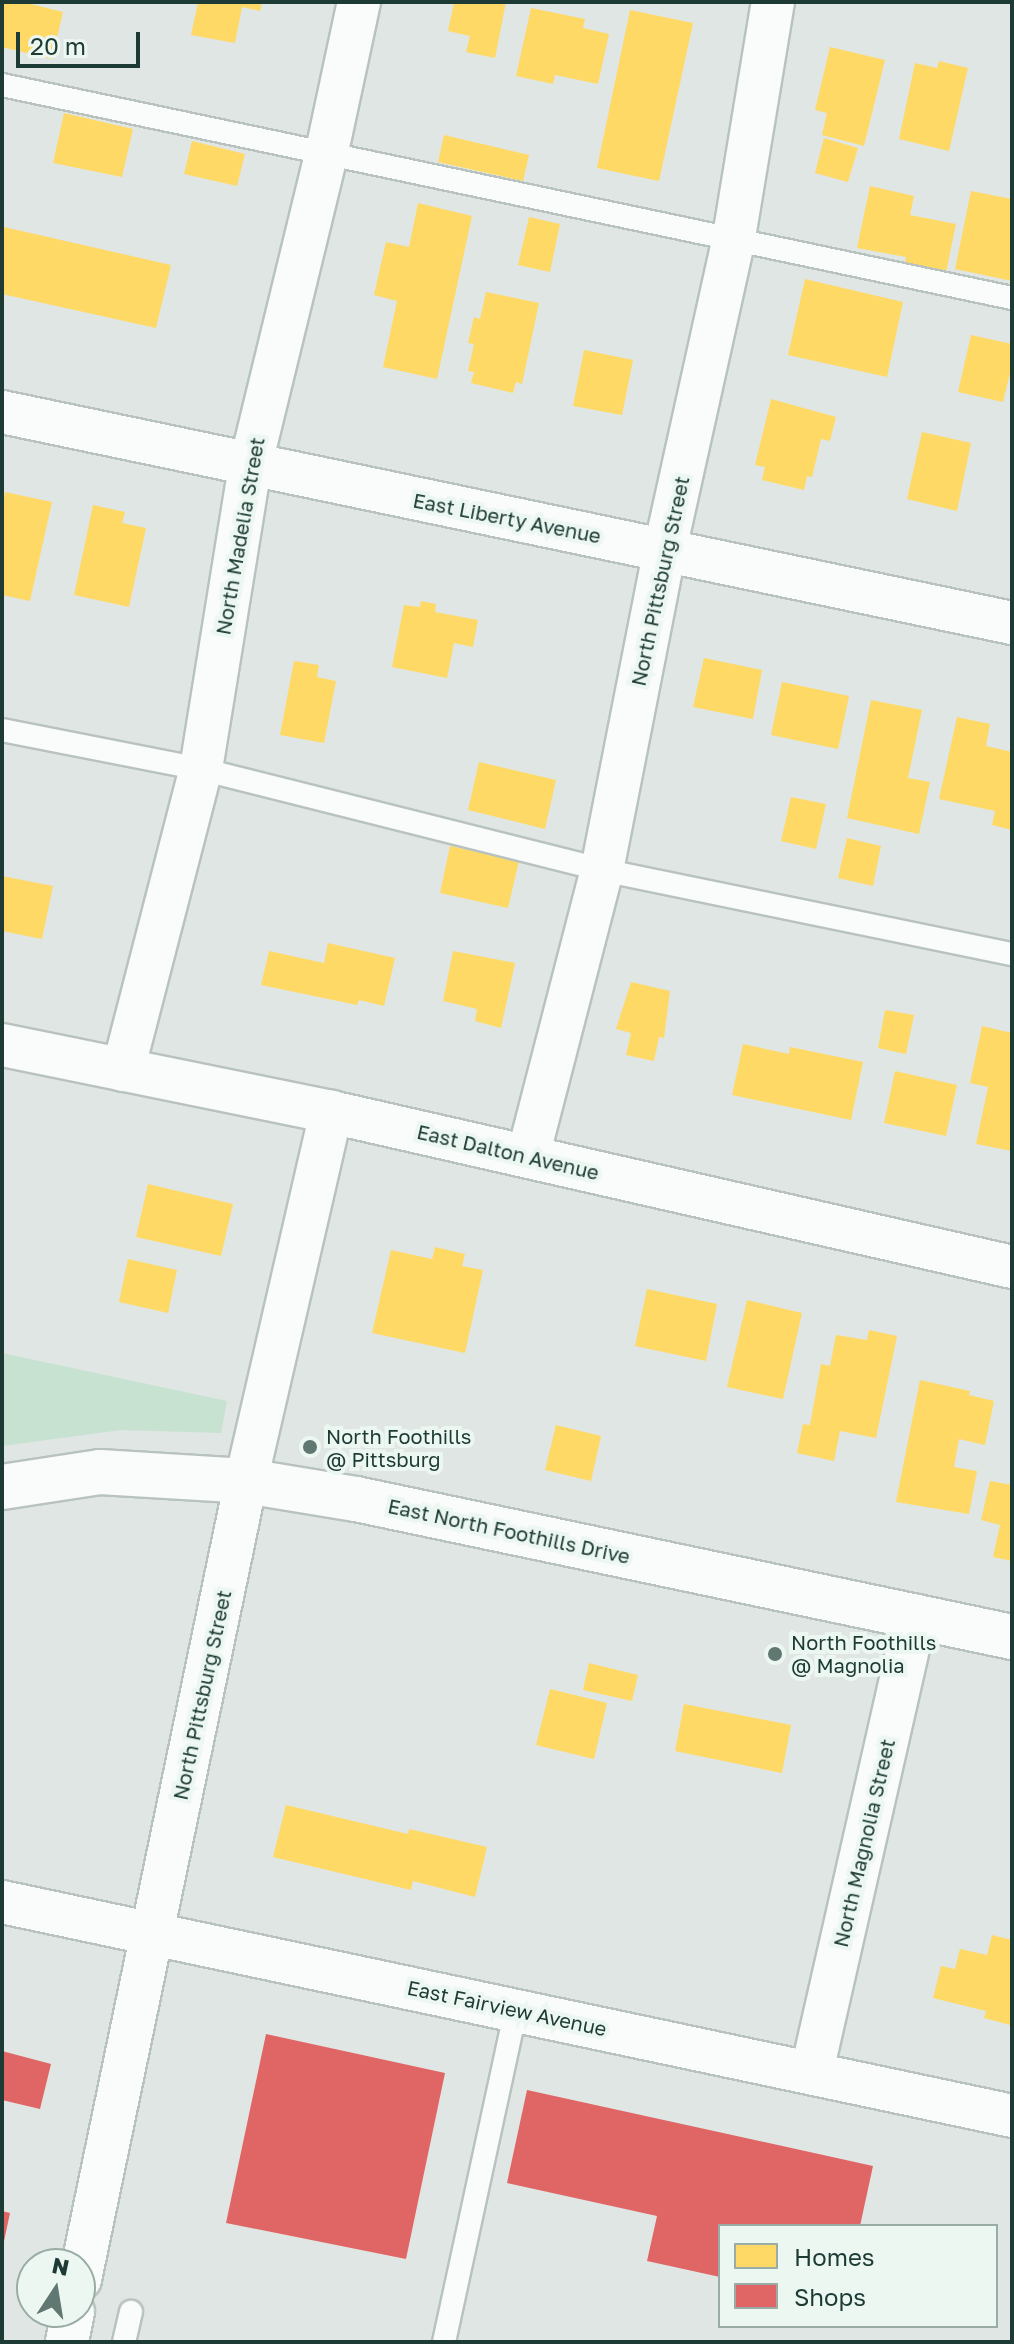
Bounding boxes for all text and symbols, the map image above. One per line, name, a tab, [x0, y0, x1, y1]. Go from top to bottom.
scale bar	[20, 16, 144, 66]
text: 20 m	[30, 31, 86, 60]
street label: North Madelia Street	[211, 435, 269, 637]
street label: North Pittsburg Street	[626, 474, 694, 688]
street label: East Liberty Avenue	[411, 488, 603, 548]
street label: East Dalton Avenue	[415, 1119, 601, 1185]
place label: North Foothills @ Pittsburg	[326, 1424, 471, 1471]
marker: North Foothills @ Pittsburg	[301, 1438, 319, 1456]
street label: East North Foothills Drive	[386, 1494, 632, 1568]
street label: North Pittsburg Street	[168, 1588, 236, 1802]
place label: North Foothills @ Magnolia	[791, 1630, 936, 1677]
marker: North Foothills @ Magnolia	[766, 1645, 784, 1663]
street label: North Magnolia Street	[828, 1737, 900, 1949]
street label: East Fairview Avenue	[405, 1975, 609, 2041]
legend	[718, 2224, 998, 2328]
text: Homes	[794, 2242, 875, 2271]
north arrow	[16, 2248, 96, 2328]
text: N	[50, 2251, 72, 2281]
text: Shops	[794, 2282, 866, 2311]

